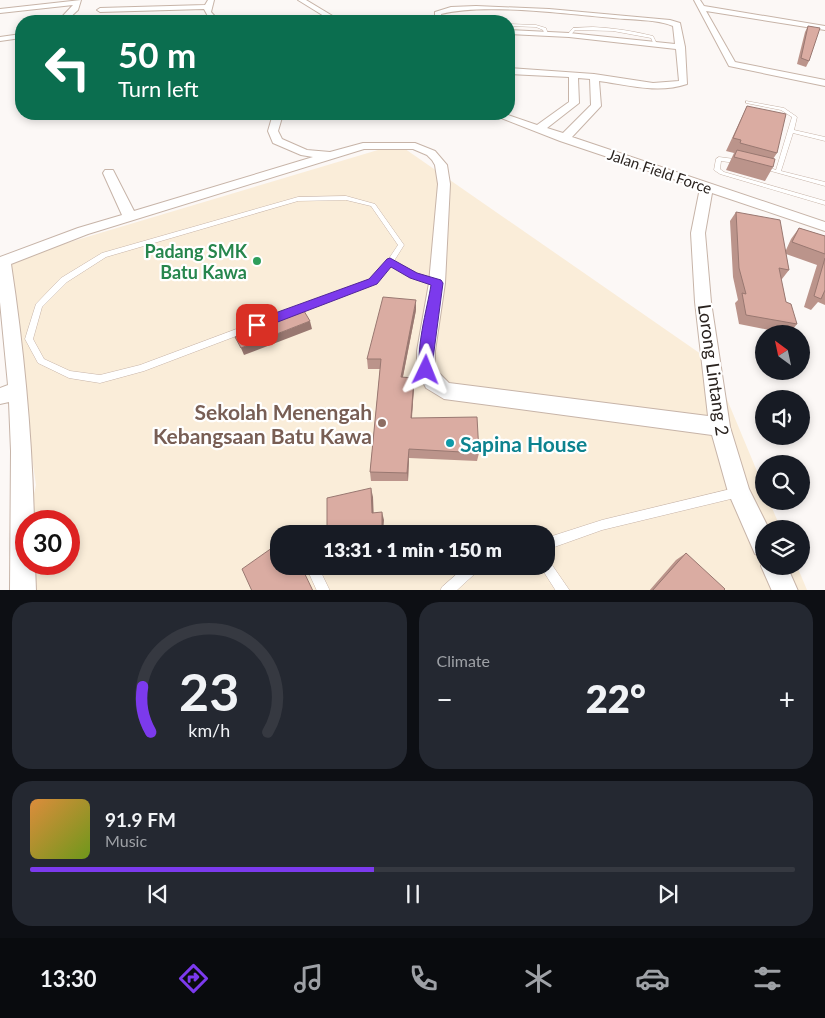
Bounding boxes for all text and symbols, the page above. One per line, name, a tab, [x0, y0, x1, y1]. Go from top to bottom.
text: 50 m	[118, 33, 196, 75]
icon: left	[35, 35, 100, 100]
text: Turn left	[118, 75, 199, 102]
street label: Jalan Field Force	[606, 145, 714, 197]
place label: Padang SMK Batu Kawa	[144, 240, 248, 283]
marker: Padang SMK Batu Kawa	[251, 255, 263, 267]
street label: Lorong Lintang 2	[694, 303, 734, 437]
pin	[236, 304, 278, 346]
icon: arrive	[243, 311, 271, 339]
north arrow	[755, 325, 810, 380]
map controls	[755, 325, 810, 575]
position arrow	[399, 343, 451, 395]
button: sound	[755, 390, 810, 445]
place label: Sekolah Menengah Kebangsaan Batu Kawa	[153, 399, 372, 448]
marker: Sekolah Menengah Kebangsaan Batu Kawa	[376, 417, 388, 429]
place label: Sapina House	[460, 431, 587, 456]
marker: Sapina House	[444, 437, 456, 449]
button: search	[755, 455, 810, 510]
speed limit sign: 30	[15, 510, 80, 575]
button: layers	[755, 520, 810, 575]
text: 13:31 · 1 min · 150 m	[323, 538, 502, 561]
text: Climate	[437, 651, 490, 670]
text: 23	[179, 660, 239, 722]
text: 22°	[586, 675, 646, 721]
text: −	[437, 682, 453, 716]
text: +	[779, 682, 795, 716]
text: km/h	[188, 719, 230, 741]
text: 91.9 FM	[105, 808, 176, 831]
text: Music	[105, 831, 147, 850]
icon: previous	[144, 880, 172, 908]
icon: pause	[399, 880, 427, 908]
icon: next	[654, 880, 682, 908]
icon: directions	[176, 961, 211, 996]
icon: music	[291, 961, 326, 996]
icon: phone	[406, 961, 441, 996]
icon: climate	[521, 961, 556, 996]
icon: car	[635, 961, 670, 996]
icon: filters	[750, 961, 785, 996]
text: 13:30	[40, 965, 97, 992]

